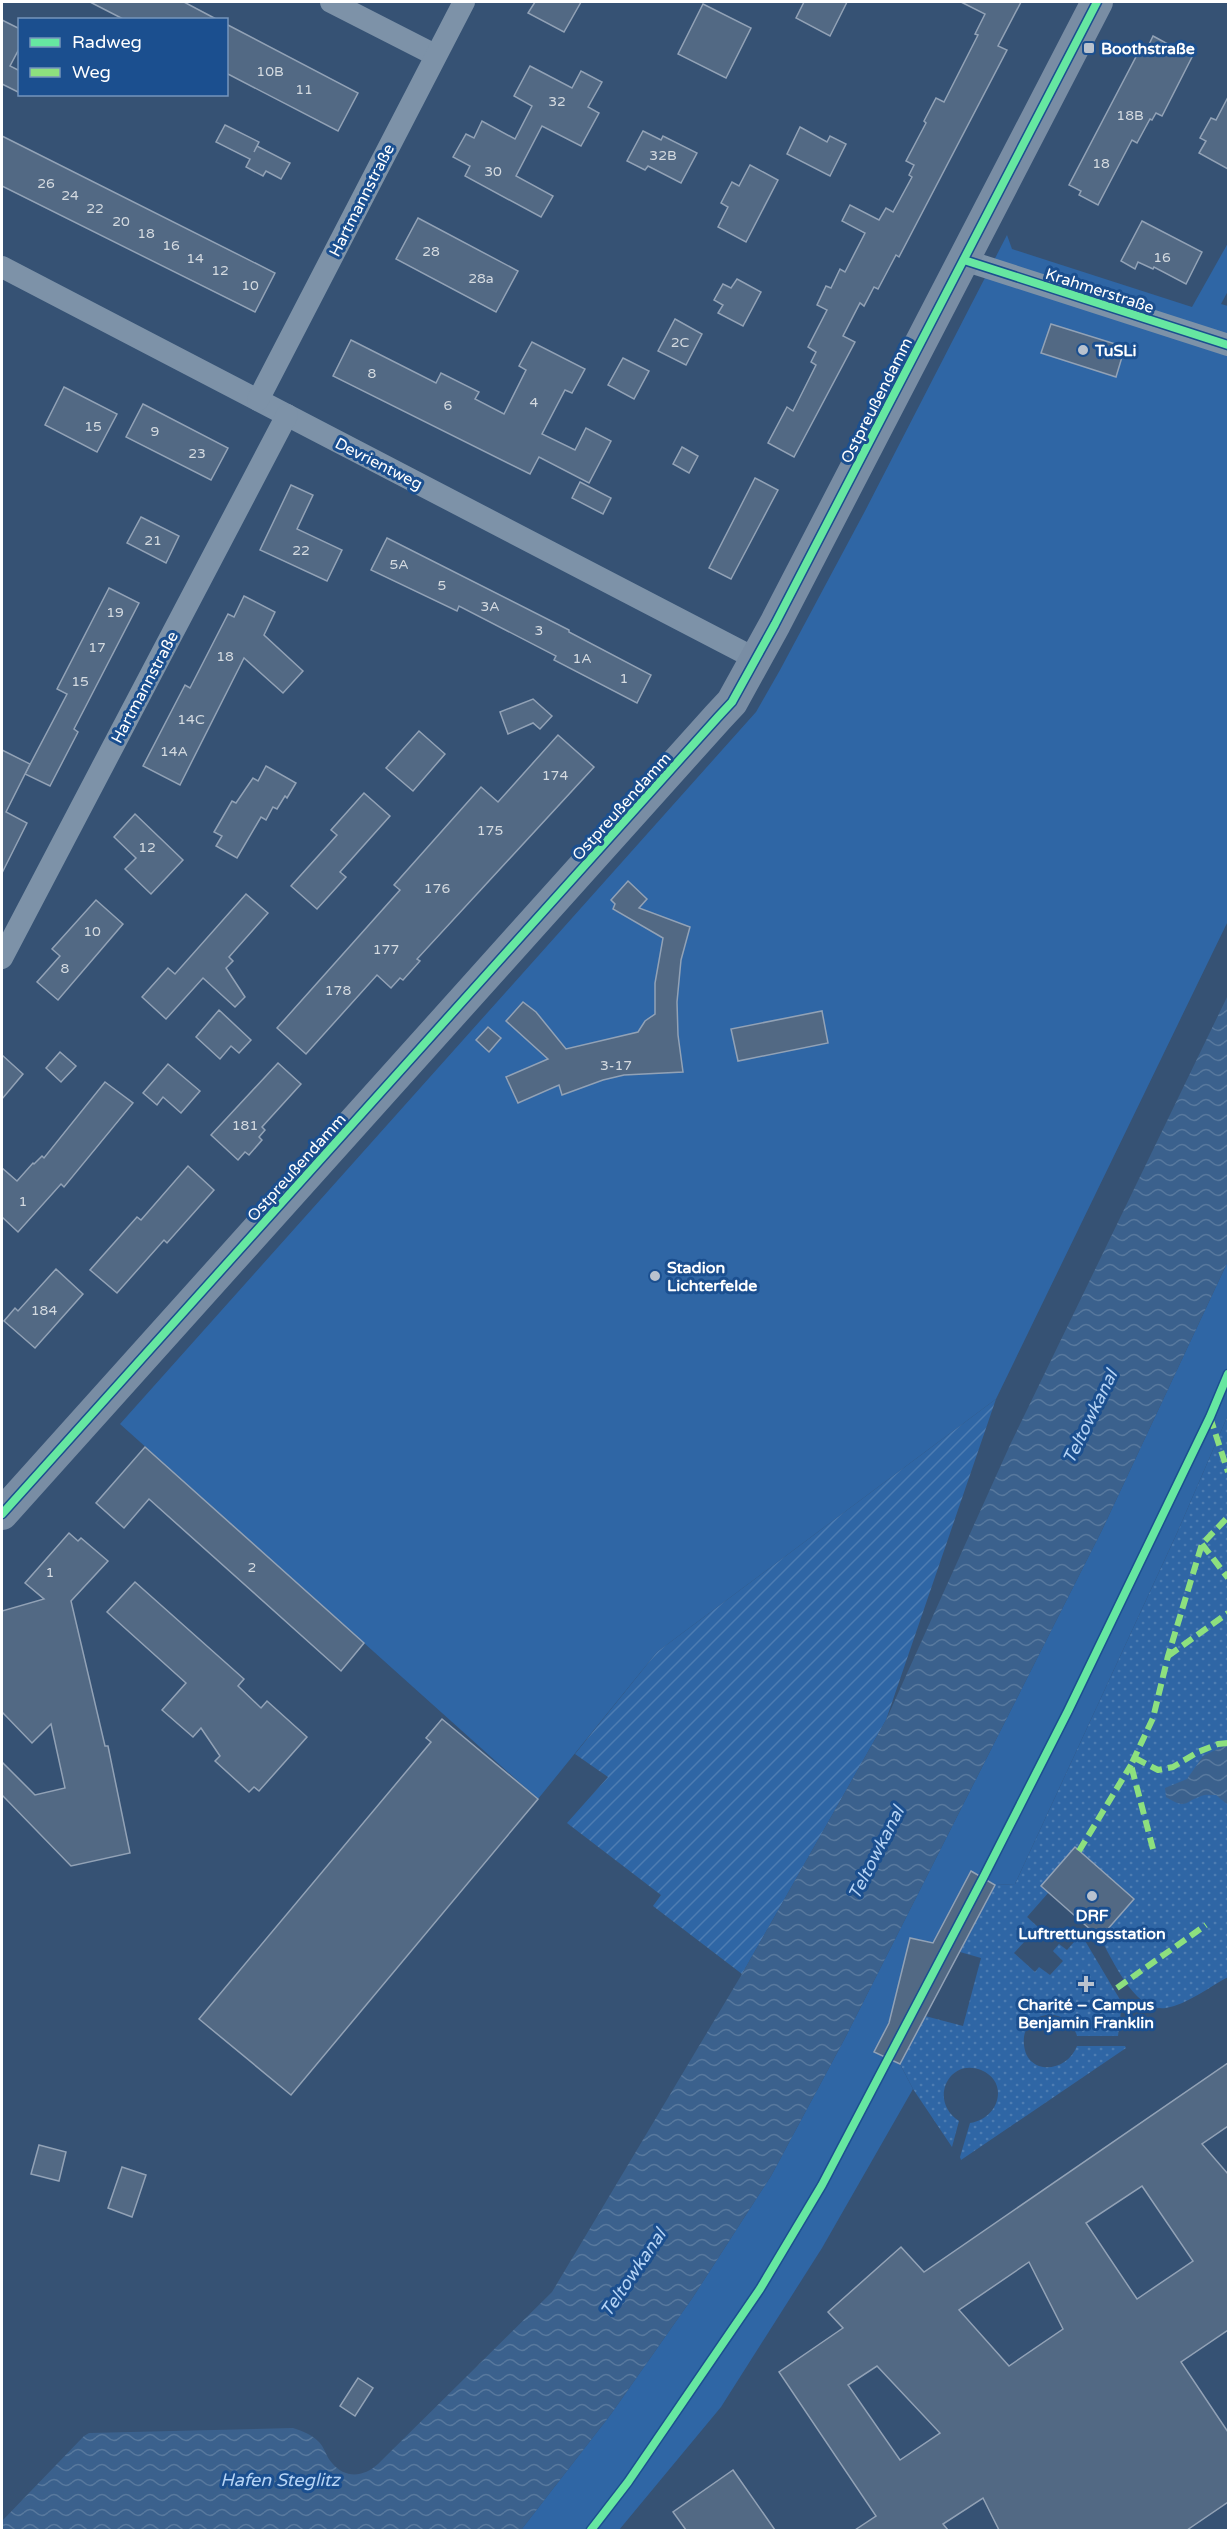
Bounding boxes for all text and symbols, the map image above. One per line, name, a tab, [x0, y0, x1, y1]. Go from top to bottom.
legend	[18, 18, 228, 96]
text: Radweg	[72, 31, 142, 53]
place label: Boothstraße	[1101, 39, 1195, 59]
marker: Boothstraße	[1082, 41, 1096, 55]
text: Weg	[72, 61, 111, 83]
house number: 10B	[256, 63, 284, 80]
house number: 11	[295, 81, 313, 98]
house number: 32	[548, 93, 566, 110]
house number: 18B	[1116, 107, 1144, 124]
street label: Hartmannstraße	[325, 141, 399, 260]
house number: 32B	[649, 147, 677, 164]
house number: 18	[1092, 155, 1110, 172]
house number: 30	[484, 163, 502, 180]
house number: 26	[37, 175, 55, 192]
house number: 24	[61, 187, 79, 204]
house number: 22	[86, 200, 104, 217]
house number: 20	[112, 213, 130, 230]
house number: 18	[137, 225, 155, 242]
house number: 16	[162, 237, 180, 254]
house number: 28	[422, 243, 440, 260]
house number: 16	[1153, 249, 1171, 266]
house number: 14	[186, 250, 204, 267]
house number: 12	[211, 262, 229, 279]
street label: Krahmerstraße	[1043, 264, 1157, 318]
house number: 28a	[468, 270, 494, 287]
house number: 10	[241, 277, 259, 294]
house number: 2C	[671, 334, 690, 351]
street label: Ostpreußendamm	[837, 334, 917, 467]
place label: TuSLi	[1094, 341, 1136, 361]
marker: TuSLi	[1076, 343, 1090, 357]
house number: 8	[368, 365, 377, 382]
house number: 4	[530, 394, 539, 411]
house number: 6	[444, 397, 453, 414]
house number: 15	[84, 418, 102, 435]
house number: 9	[151, 423, 159, 440]
street label: Devrientweg	[331, 433, 426, 495]
house number: 23	[188, 445, 206, 462]
house number: 21	[144, 532, 162, 549]
house number: 22	[292, 542, 310, 559]
house number: 5A	[389, 556, 409, 573]
house number: 5	[438, 577, 446, 594]
house number: 3A	[480, 598, 500, 615]
house number: 19	[106, 604, 124, 621]
house number: 3	[535, 622, 543, 639]
street label: Hartmannstraße	[107, 628, 183, 747]
house number: 17	[88, 639, 106, 656]
house number: 18	[216, 648, 234, 665]
house number: 1A	[572, 650, 592, 667]
house number: 1	[620, 670, 628, 687]
house number: 15	[71, 673, 89, 690]
house number: 14C	[177, 711, 205, 728]
house number: 14A	[160, 743, 188, 760]
street label: Ostpreußendamm	[568, 749, 675, 865]
house number: 174	[542, 767, 568, 784]
house number: 175	[477, 822, 503, 839]
house number: 12	[138, 839, 156, 856]
house number: 176	[424, 880, 450, 897]
house number: 10	[83, 923, 101, 940]
house number: 177	[373, 941, 399, 958]
house number: 8	[61, 960, 70, 977]
house number: 178	[325, 982, 351, 999]
house number: 3-17	[600, 1057, 632, 1074]
street label: Ostpreußendamm	[243, 1110, 350, 1226]
house number: 181	[232, 1117, 258, 1134]
house number: 1	[19, 1193, 27, 1210]
place label: Stadion Lichterfelde	[667, 1258, 757, 1296]
marker: Stadion Lichterfelde	[648, 1269, 662, 1283]
house number: 184	[31, 1302, 57, 1319]
water label: Teltowkanal	[1058, 1364, 1123, 1467]
house number: 2	[248, 1559, 256, 1576]
house number: 1	[46, 1564, 54, 1581]
water label: Teltowkanal	[843, 1800, 910, 1903]
marker: DRF Luftrettungsstation	[1085, 1889, 1099, 1903]
place label: DRF Luftrettungsstation	[1018, 1906, 1166, 1944]
marker: Charité – Campus Benjamin Franklin	[1077, 1975, 1095, 1993]
place label: Charité – Campus Benjamin Franklin	[1018, 1995, 1155, 2033]
water label: Teltowkanal	[595, 2223, 672, 2321]
water label: Hafen Steglitz	[220, 2469, 342, 2491]

